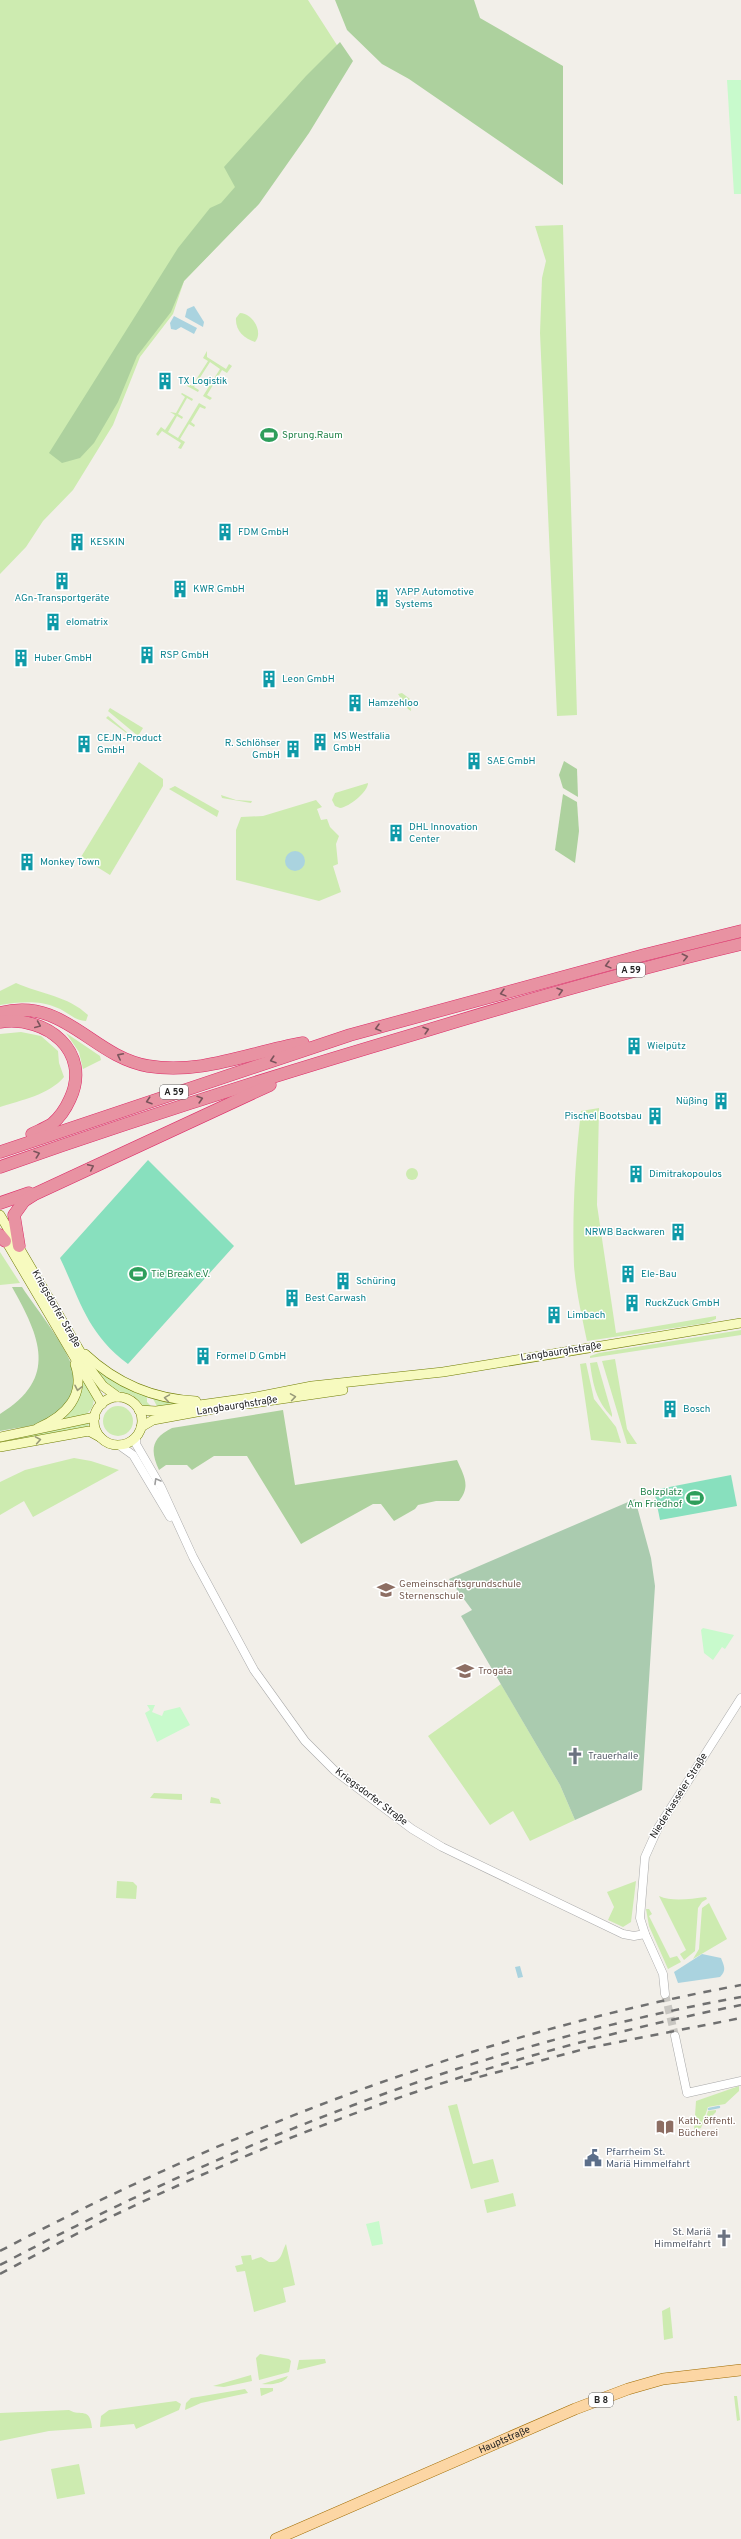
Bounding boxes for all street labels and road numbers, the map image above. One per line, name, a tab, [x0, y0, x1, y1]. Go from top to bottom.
road number: A 59	[617, 963, 645, 977]
road number: A 59	[160, 1085, 188, 1099]
street label: Kriegsdorfer Straße	[28, 1268, 84, 1350]
street label: Langbaurghstraße	[520, 1339, 602, 1365]
street label: Langbaurghstraße	[196, 1393, 278, 1419]
street label: Niederkasseler Straße	[647, 1751, 711, 1841]
street label: Kriegsdorfer Straße	[332, 1765, 410, 1829]
road number: B 8	[589, 2393, 613, 2407]
street label: Hauptstraße	[477, 2423, 532, 2457]

